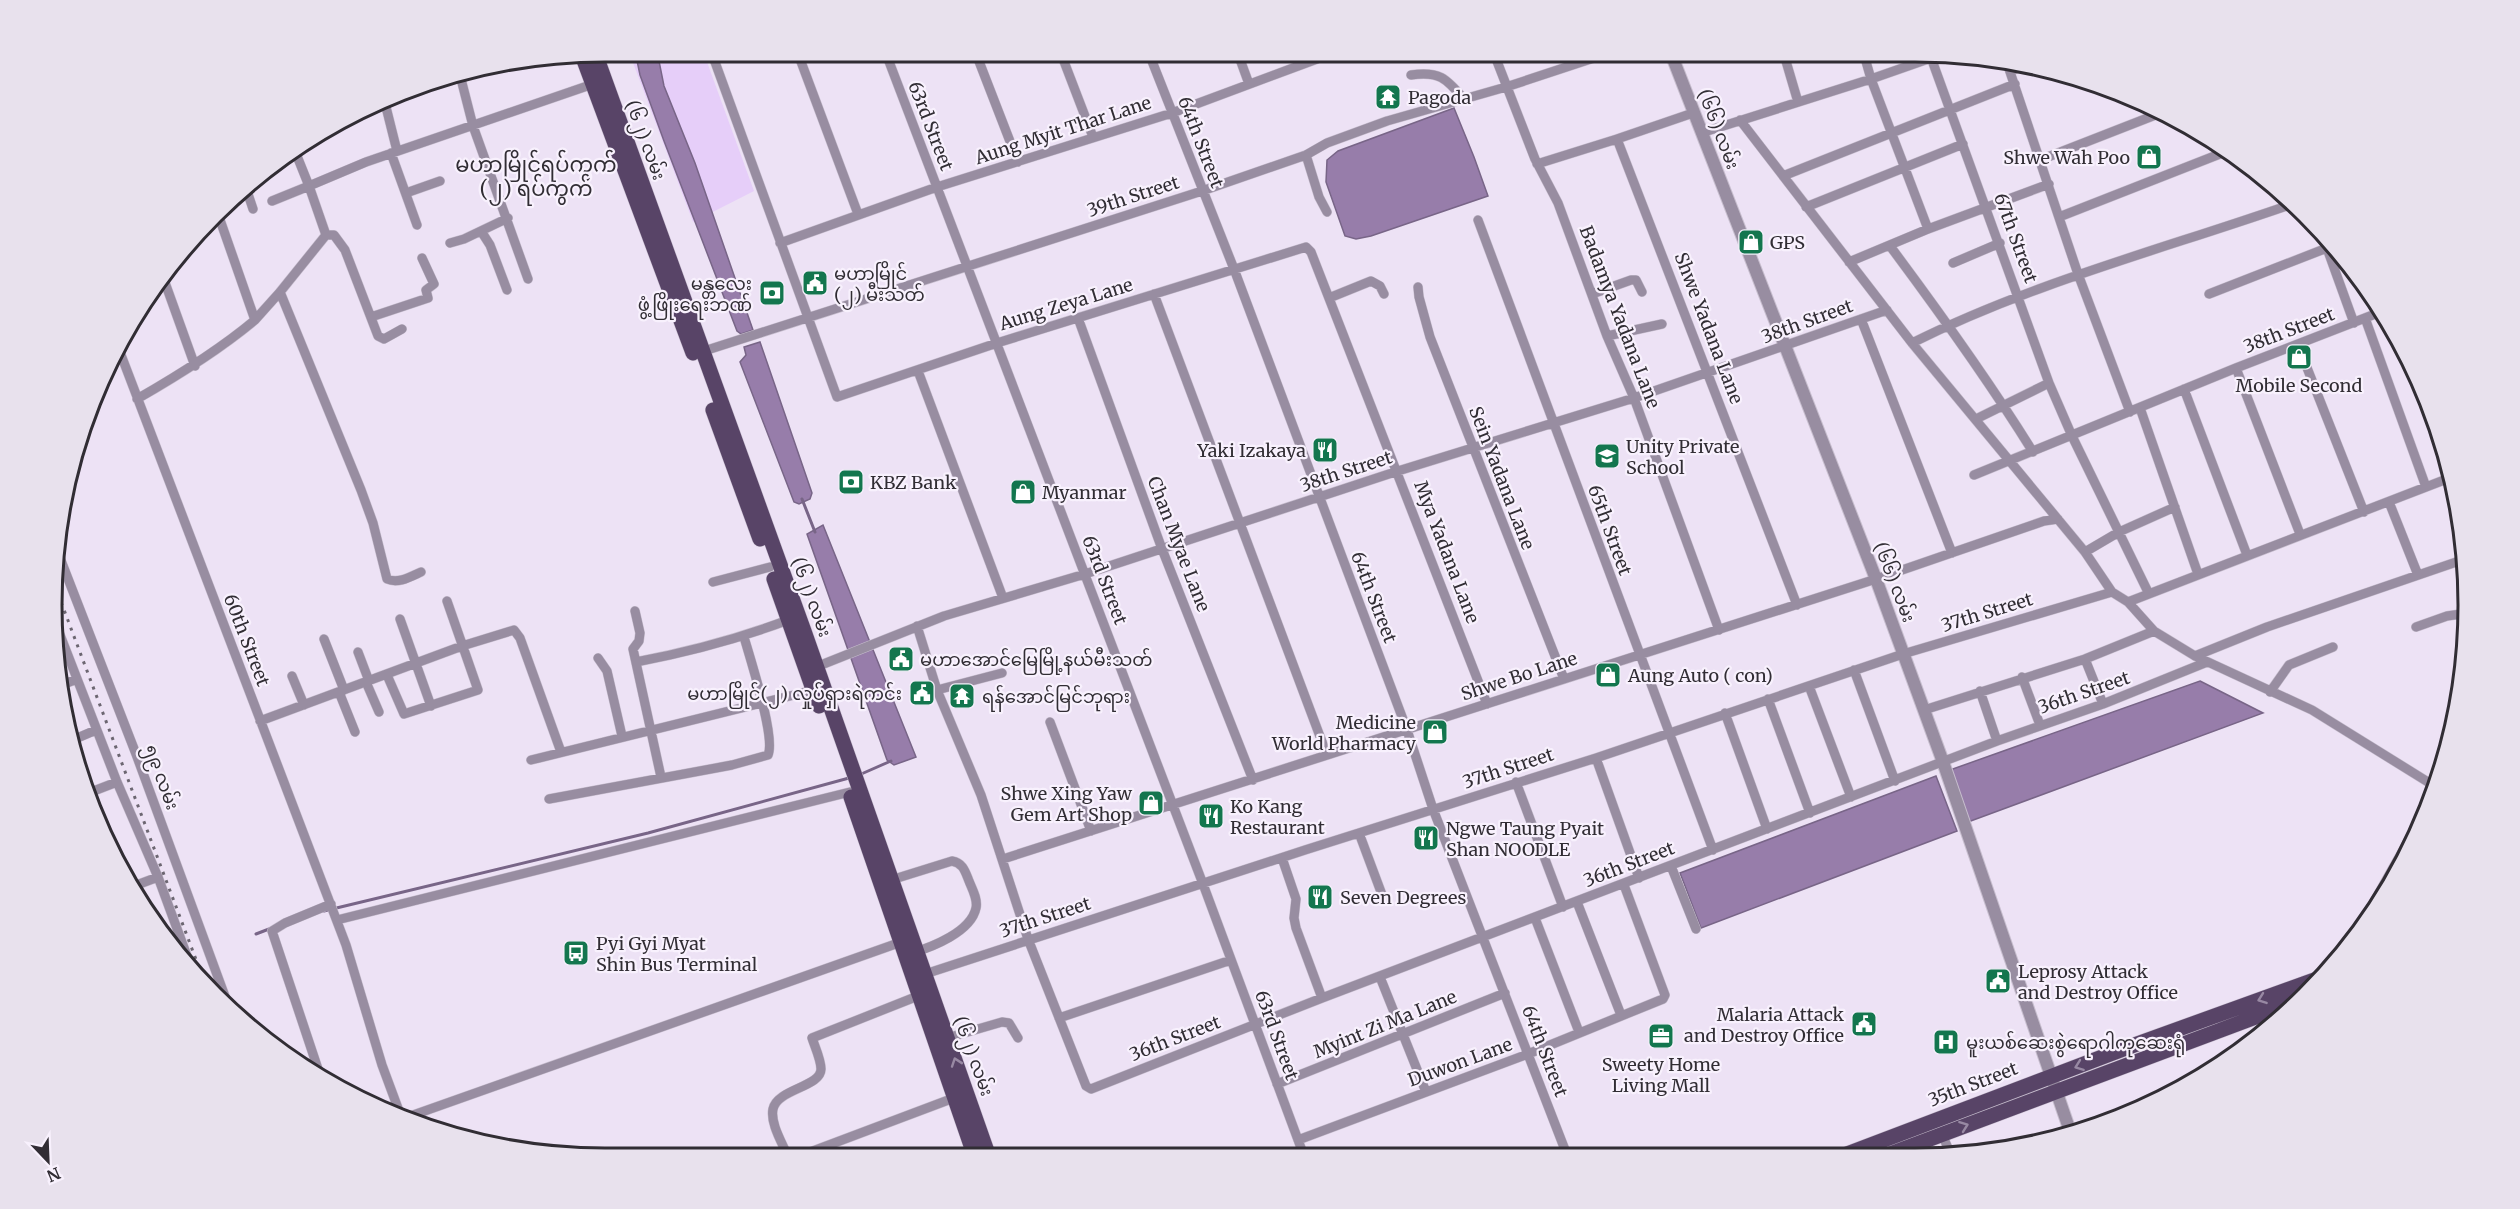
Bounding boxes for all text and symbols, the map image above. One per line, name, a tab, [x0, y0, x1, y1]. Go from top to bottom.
street label: 63rd Street	[903, 78, 959, 174]
temple icon: Pagoda	[1373, 82, 1403, 112]
street label: (၆၆) လမ်း	[1693, 85, 1746, 172]
place label: Pagoda	[1408, 86, 1472, 109]
street label: Aung Myit Thar Lane	[971, 91, 1154, 170]
street label: 64th Street	[1173, 93, 1229, 191]
street label: (၆၂) လမ်း	[617, 96, 672, 185]
shop icon: Shwe Wah Poo	[2134, 142, 2164, 172]
place label: Shwe Wah Poo	[2003, 146, 2130, 169]
district label: မဟာမြိုင်ရပ်ကွက် (၂) ရပ်ကွက်	[455, 149, 617, 206]
street label: 39th Street	[1084, 170, 1182, 222]
street label: 67th Street	[1989, 190, 2043, 286]
street label: Badamya Yadana Lane	[1575, 222, 1665, 412]
shop icon: GPS	[1736, 227, 1766, 257]
place label: GPS	[1770, 231, 1805, 254]
street label: Shwe Yadana Lane	[1670, 249, 1748, 407]
place label: မဟာမြိုင် (၂) မီးသတ်	[834, 260, 925, 310]
public building icon: မဟာမြိုင် (၂) မီးသတ်	[800, 268, 830, 298]
place label: မန္တလေး ဖွံ့ဖြိုးရေးဘဏ်	[638, 272, 752, 320]
street label: Aung Zeya Lane	[996, 273, 1136, 336]
bank icon: မန္တလေး ဖွံ့ဖြိုးရေးဘဏ်	[757, 278, 787, 308]
street label: 38th Street	[1758, 294, 1856, 348]
street label: 38th Street	[2240, 302, 2338, 358]
shop icon: Mobile Second	[2284, 342, 2314, 372]
place label: Mobile Second	[2236, 374, 2363, 397]
street label: Sein Yadana Lane	[1464, 403, 1540, 553]
restaurant icon: Yaki Izakaya	[1310, 435, 1340, 465]
place label: Unity Private School	[1626, 435, 1739, 479]
place label: Yaki Izakaya	[1196, 439, 1306, 462]
school or university icon: Unity Private School	[1592, 441, 1622, 471]
street label: 38th Street	[1297, 445, 1395, 497]
bank icon: KBZ Bank	[836, 467, 866, 497]
place label: KBZ Bank	[870, 471, 957, 494]
street label: Chan Myae Lane	[1143, 473, 1215, 615]
shop icon: Myanmar	[1008, 477, 1038, 507]
street label: Mya Yadana Lane	[1409, 478, 1485, 626]
place label: Myanmar	[1042, 481, 1127, 504]
street label: 65th Street	[1583, 482, 1637, 578]
street label: 63rd Street	[1077, 532, 1133, 628]
street label: (၆၆) လမ်း	[1869, 538, 1922, 625]
street label: 64th Street	[1346, 548, 1402, 646]
street label: (၆၂) လမ်း	[783, 553, 838, 642]
street label: 37th Street	[1939, 587, 2035, 637]
street label: 60th Street	[219, 591, 275, 689]
public building icon: မဟာအောင်မြေမြို့နယ်မီးသတ်	[886, 644, 916, 674]
place label: မဟာအောင်မြေမြို့နယ်မီးသတ်	[920, 646, 1152, 675]
street label: Shwe Bo Lane	[1458, 646, 1580, 706]
shop icon: Aung Auto ( con)	[1593, 660, 1623, 690]
place label: Aung Auto ( con)	[1627, 664, 1773, 687]
street label: 36th Street	[2035, 666, 2133, 718]
public building icon: မဟာမြိုင်(၂) လှုပ်ရှားရဲကင်း	[907, 678, 937, 708]
place label: မဟာမြိုင်(၂) လှုပ်ရှားရဲကင်း	[687, 680, 902, 709]
temple icon: ရန်အောင်မြင်ဘုရား	[947, 681, 977, 711]
place label: ရန်အောင်မြင်ဘုရား	[982, 684, 1130, 712]
place label: Medicine World Pharmacy	[1271, 711, 1417, 755]
shop icon: Medicine World Pharmacy	[1420, 717, 1450, 747]
street label: ၅၉ လမ်း	[136, 741, 185, 814]
street label: 37th Street	[1460, 743, 1556, 793]
place label: Shwe Xing Yaw Gem Art Shop	[1000, 782, 1133, 826]
shop icon: Shwe Xing Yaw Gem Art Shop	[1136, 788, 1166, 818]
place label: Ko Kang Restaurant	[1230, 795, 1325, 839]
restaurant icon: Ko Kang Restaurant	[1196, 801, 1226, 831]
place label: Ngwe Taung Pyait Shan NOODLE	[1446, 817, 1604, 861]
restaurant icon: Ngwe Taung Pyait Shan NOODLE	[1411, 823, 1441, 853]
street label: 36th Street	[1580, 836, 1678, 892]
restaurant icon: Seven Degrees	[1305, 882, 1335, 912]
place label: Seven Degrees	[1340, 886, 1467, 909]
street label: 37th Street	[997, 892, 1093, 942]
place label: Pyi Gyi Myat Shin Bus Terminal	[596, 932, 758, 976]
bus stop icon: Pyi Gyi Myat Shin Bus Terminal	[561, 938, 591, 968]
place label: Leprosy Attack and Destroy Office	[2018, 960, 2178, 1004]
public building icon: Leprosy Attack and Destroy Office	[1983, 966, 2013, 996]
street label: Myint Zi Ma Lane	[1310, 985, 1460, 1063]
street label: 63rd Street	[1250, 987, 1304, 1083]
one-way arrow	[2257, 991, 2268, 1004]
street label: 64th Street	[1517, 1002, 1573, 1100]
place label: Malaria Attack and Destroy Office	[1684, 1003, 1845, 1047]
public building icon: Malaria Attack and Destroy Office	[1849, 1009, 1879, 1039]
street label: 36th Street	[1126, 1010, 1224, 1066]
street label: (၆၂) လမ်း	[945, 1012, 1000, 1101]
office icon: Sweety Home Living Mall	[1646, 1021, 1676, 1051]
hospital icon: မူးယစ်ဆေးစွဲရောဂါကုဆေးရုံ	[1931, 1027, 1961, 1057]
place label: မူးယစ်ဆေးစွဲရောဂါကုဆေးရုံ	[1966, 1030, 2185, 1058]
street label: Duwon Lane	[1405, 1032, 1515, 1092]
place label: Sweety Home Living Mall	[1602, 1053, 1720, 1097]
street label: 35th Street	[1925, 1056, 2021, 1112]
one-way arrow	[950, 1057, 963, 1068]
one-way arrow	[2074, 1058, 2084, 1071]
one-way arrow	[1958, 1121, 1969, 1133]
north arrow	[18, 1131, 78, 1191]
text: N	[44, 1163, 64, 1187]

